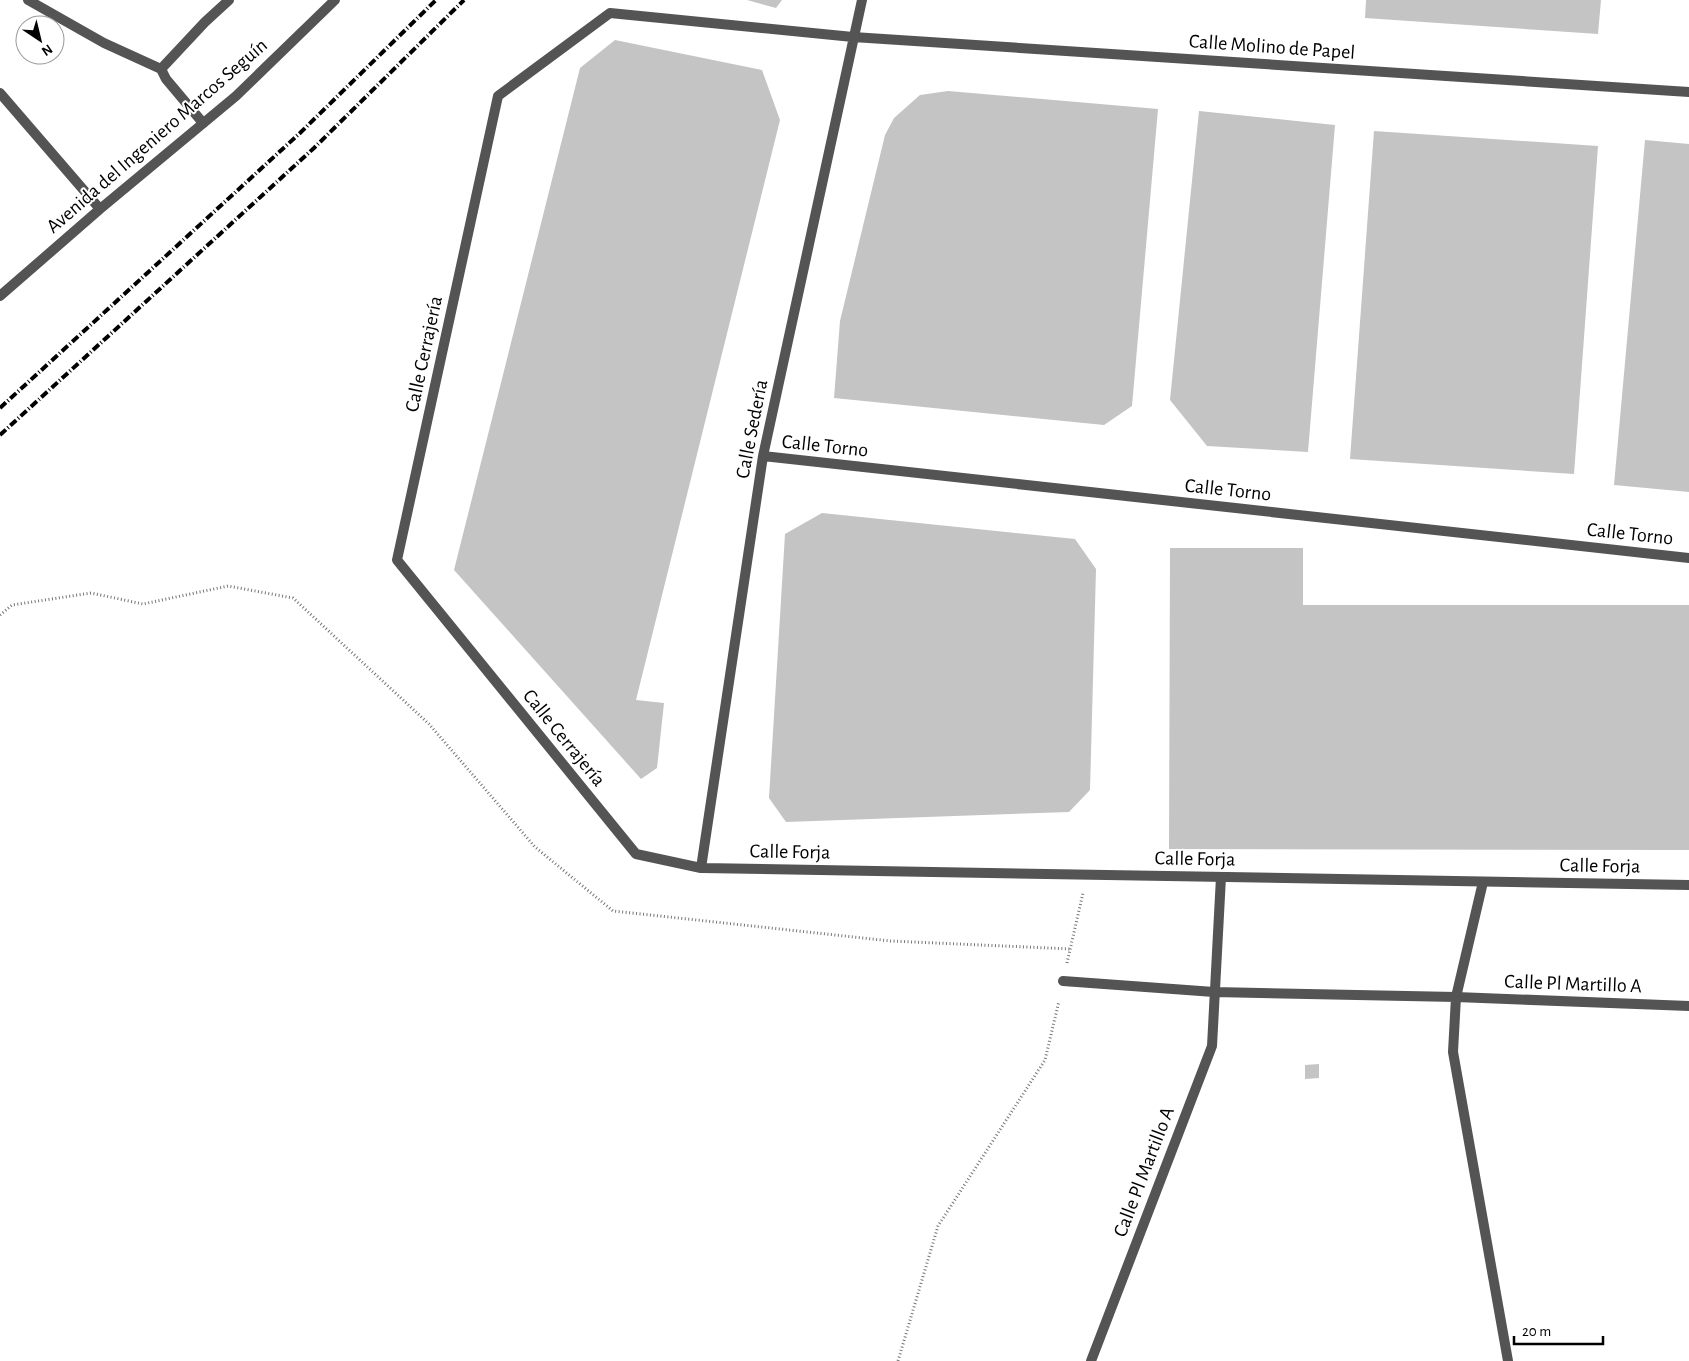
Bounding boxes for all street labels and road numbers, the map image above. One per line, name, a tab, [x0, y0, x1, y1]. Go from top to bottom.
street label: Calle Molino de Papel	[1188, 31, 1356, 63]
street label: Avenida del Ingeniero Marcos Seguín	[43, 35, 271, 237]
street label: Calle Cerrajería	[402, 294, 446, 414]
street label: Calle Sedería	[733, 378, 771, 480]
street label: Calle Torno	[781, 432, 869, 460]
street label: Calle Torno	[1184, 476, 1272, 504]
street label: Calle Torno	[1586, 520, 1674, 548]
street label: Calle Cerrajería	[519, 686, 609, 790]
street label: Calle Forja	[750, 841, 830, 863]
street label: Calle Forja	[1155, 848, 1235, 870]
street label: Calle Forja	[1560, 855, 1640, 877]
street label: Calle Pl Martillo A	[1504, 972, 1643, 996]
street label: Calle Pl Martillo A	[1110, 1104, 1178, 1240]

